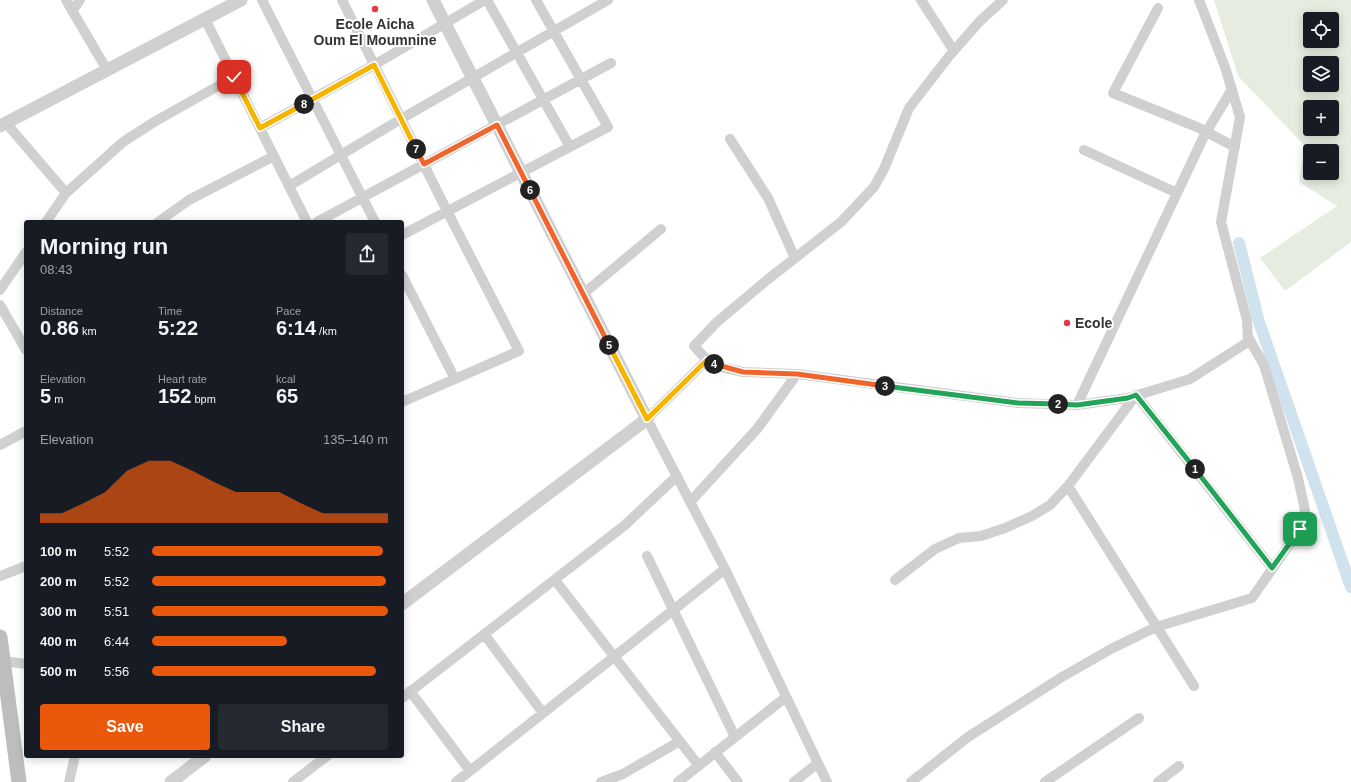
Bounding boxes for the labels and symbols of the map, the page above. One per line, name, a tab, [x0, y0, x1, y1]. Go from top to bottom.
marker: Ecole Aicha Oum El Moumnine	[370, 4, 380, 14]
place label: Ecole Aicha Oum El Moumnine	[314, 16, 437, 48]
pin	[217, 60, 251, 94]
pin: 8	[294, 94, 314, 114]
pin: 7	[406, 139, 426, 159]
pin: 6	[520, 180, 540, 200]
place label: Ecole	[1075, 315, 1113, 331]
marker: Ecole	[1062, 318, 1072, 328]
pin: 5	[599, 335, 619, 355]
pin: 4	[704, 354, 724, 374]
pin: 3	[875, 376, 895, 396]
pin: 2	[1048, 394, 1068, 414]
pin: 1	[1185, 459, 1205, 479]
pin	[1283, 512, 1317, 546]

